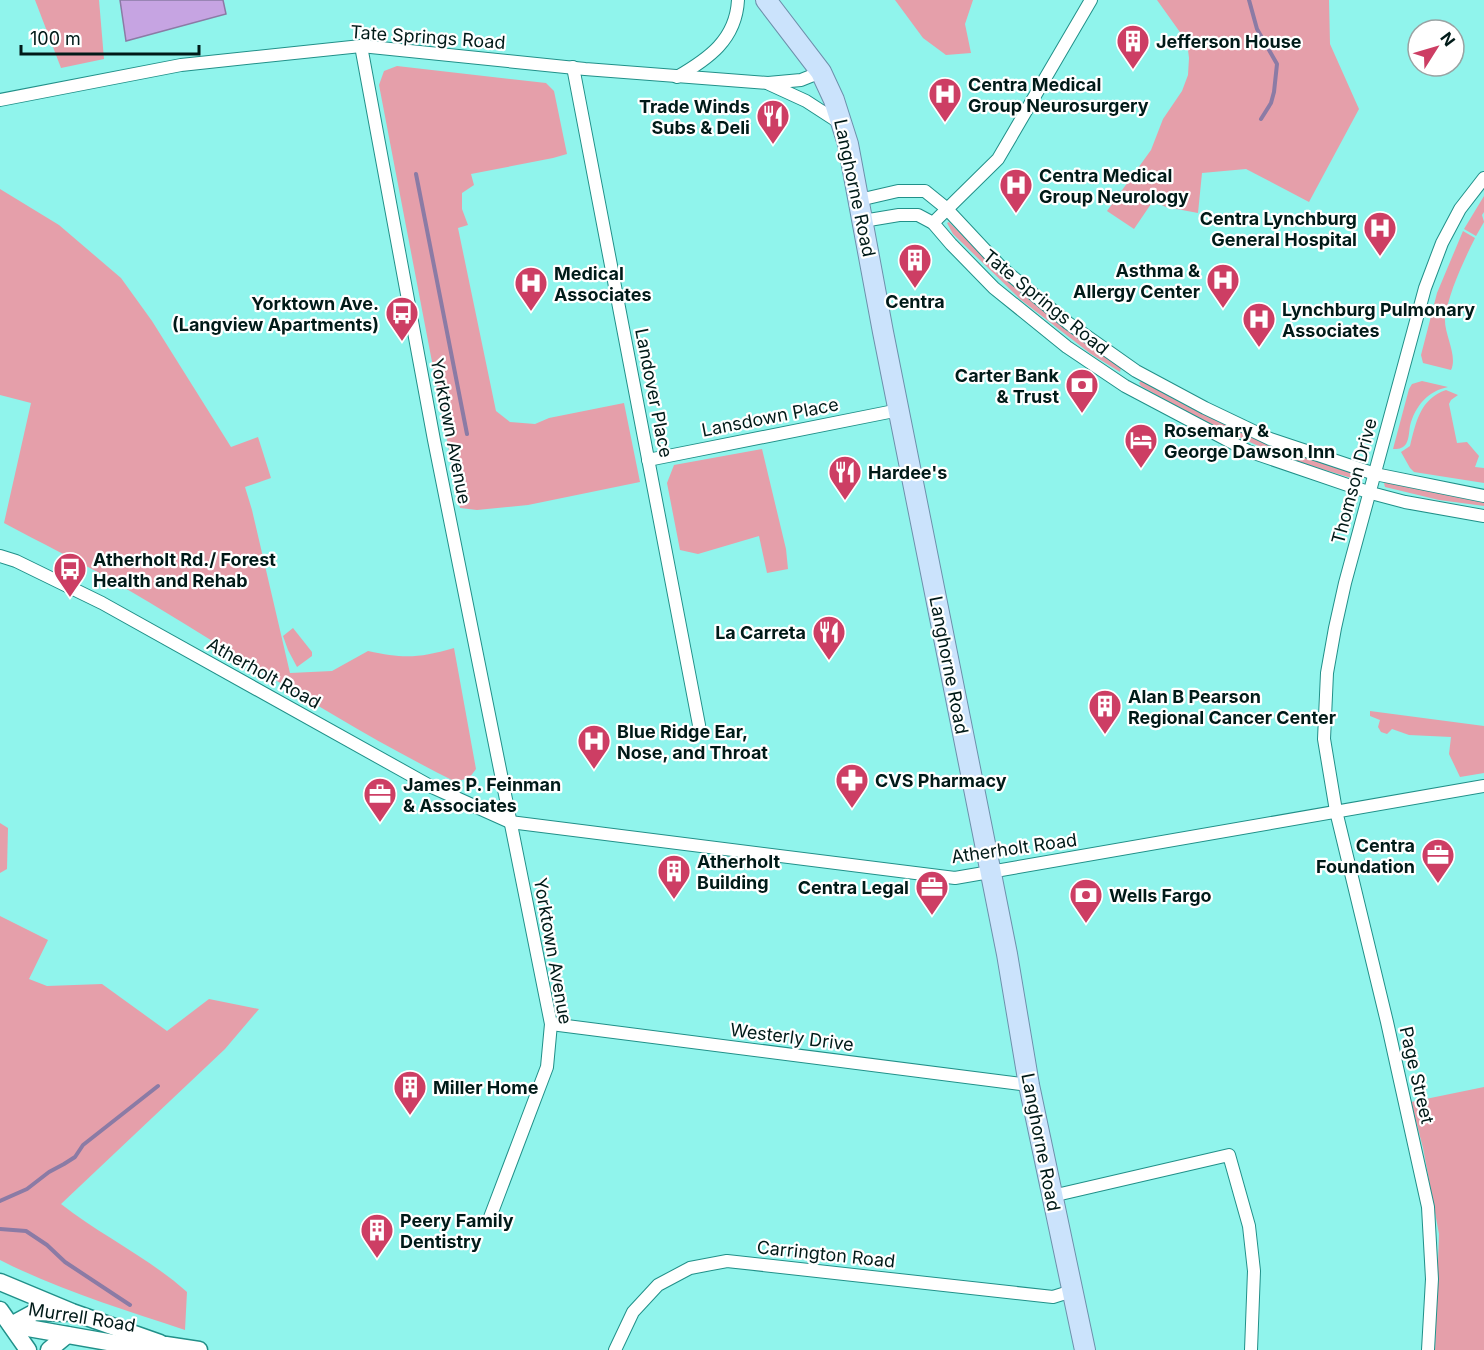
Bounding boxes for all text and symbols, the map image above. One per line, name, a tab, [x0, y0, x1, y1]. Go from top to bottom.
scale bar	[21, 18, 200, 56]
north arrow	[1406, 18, 1466, 78]
street label: Tate Springs Road	[350, 21, 506, 53]
building icon: Jefferson House	[1115, 23, 1151, 70]
text: 100 m	[30, 28, 81, 49]
text: N	[1436, 28, 1460, 50]
place label: Jefferson House	[1156, 31, 1302, 52]
place label: Centra Medical Group Neurosurgery	[968, 74, 1149, 116]
hospital icon: Centra Medical Group Neurosurgery	[927, 76, 963, 123]
place label: Trade Winds Subs & Deli	[639, 96, 750, 138]
restaurant icon: Trade Winds Subs & Deli	[755, 98, 791, 145]
street label: Langhorne Road	[830, 117, 880, 259]
place label: Centra Medical Group Neurology	[1039, 165, 1189, 207]
hospital icon: Centra Medical Group Neurology	[998, 167, 1034, 214]
place label: Centra Lynchburg General Hospital	[1200, 208, 1357, 250]
hospital icon: Centra Lynchburg General Hospital	[1362, 210, 1398, 257]
building icon: Centra	[897, 242, 933, 289]
street label: Tate Springs Road	[979, 245, 1113, 359]
place label: Asthma & Allergy Center	[1073, 260, 1200, 302]
hospital icon: Asthma & Allergy Center	[1205, 262, 1241, 309]
place label: Medical Associates	[554, 263, 652, 305]
hospital icon: Medical Associates	[513, 265, 549, 312]
place label: Centra	[885, 291, 945, 312]
place label: Yorktown Ave. (Langview Apartments)	[172, 293, 379, 335]
bus stop icon: Yorktown Ave. (Langview Apartments)	[384, 295, 420, 342]
place label: Lynchburg Pulmonary Associates	[1282, 299, 1475, 341]
hospital icon: Lynchburg Pulmonary Associates	[1241, 301, 1277, 348]
street label: Landover Place	[631, 327, 677, 459]
street label: Yorktown Avenue	[427, 356, 475, 506]
place label: Carter Bank & Trust	[955, 365, 1060, 407]
bank icon: Carter Bank & Trust	[1064, 367, 1100, 414]
street label: Lansdown Place	[700, 393, 840, 441]
street label: Thomson Drive	[1327, 416, 1381, 546]
place label: Rosemary & George Dawson Inn	[1164, 420, 1335, 462]
hotel icon: Rosemary & George Dawson Inn	[1123, 422, 1159, 469]
restaurant icon: Hardee's	[827, 454, 863, 501]
place label: Hardee's	[868, 462, 947, 483]
place label: Atherholt Rd./ Forest Health and Rehab	[93, 549, 276, 591]
bus stop icon: Atherholt Rd./ Forest Health and Rehab	[52, 551, 88, 598]
street label: Langhorne Road	[925, 594, 973, 736]
restaurant icon: La Carreta	[811, 614, 847, 661]
place label: La Carreta	[715, 622, 806, 643]
street label: Atherholt Road	[204, 633, 324, 713]
place label: Alan B Pearson Regional Cancer Center	[1128, 686, 1336, 728]
building icon: Alan B Pearson Regional Cancer Center	[1087, 688, 1123, 735]
place label: Blue Ridge Ear, Nose, and Throat	[617, 721, 768, 763]
hospital icon: Blue Ridge Ear, Nose, and Throat	[576, 723, 612, 770]
pharmacy icon: CVS Pharmacy	[834, 762, 870, 809]
place label: CVS Pharmacy	[875, 770, 1007, 791]
place label: James P. Feinman & Associates	[403, 774, 561, 816]
office icon: James P. Feinman & Associates	[362, 776, 398, 823]
street label: Atherholt Road	[950, 829, 1078, 867]
place label: Centra Foundation	[1316, 835, 1415, 877]
office icon: Centra Foundation	[1420, 837, 1456, 884]
place label: Atherholt Building	[697, 851, 781, 893]
building icon: Atherholt Building	[656, 853, 692, 900]
office icon: Centra Legal	[914, 869, 950, 916]
street label: Yorktown Avenue	[530, 876, 576, 1026]
place label: Centra Legal	[798, 877, 909, 898]
bank icon: Wells Fargo	[1068, 877, 1104, 924]
place label: Wells Fargo	[1109, 885, 1212, 906]
street label: Westerly Drive	[729, 1019, 855, 1055]
street label: Page Street	[1396, 1024, 1438, 1126]
building icon: Miller Home	[392, 1069, 428, 1116]
street label: Langhorne Road	[1017, 1071, 1065, 1213]
place label: Miller Home	[433, 1077, 539, 1098]
place label: Peery Family Dentistry	[400, 1210, 514, 1252]
building icon: Peery Family Dentistry	[359, 1212, 395, 1259]
street label: Carrington Road	[756, 1236, 896, 1272]
street label: Murrell Road	[27, 1298, 137, 1336]

